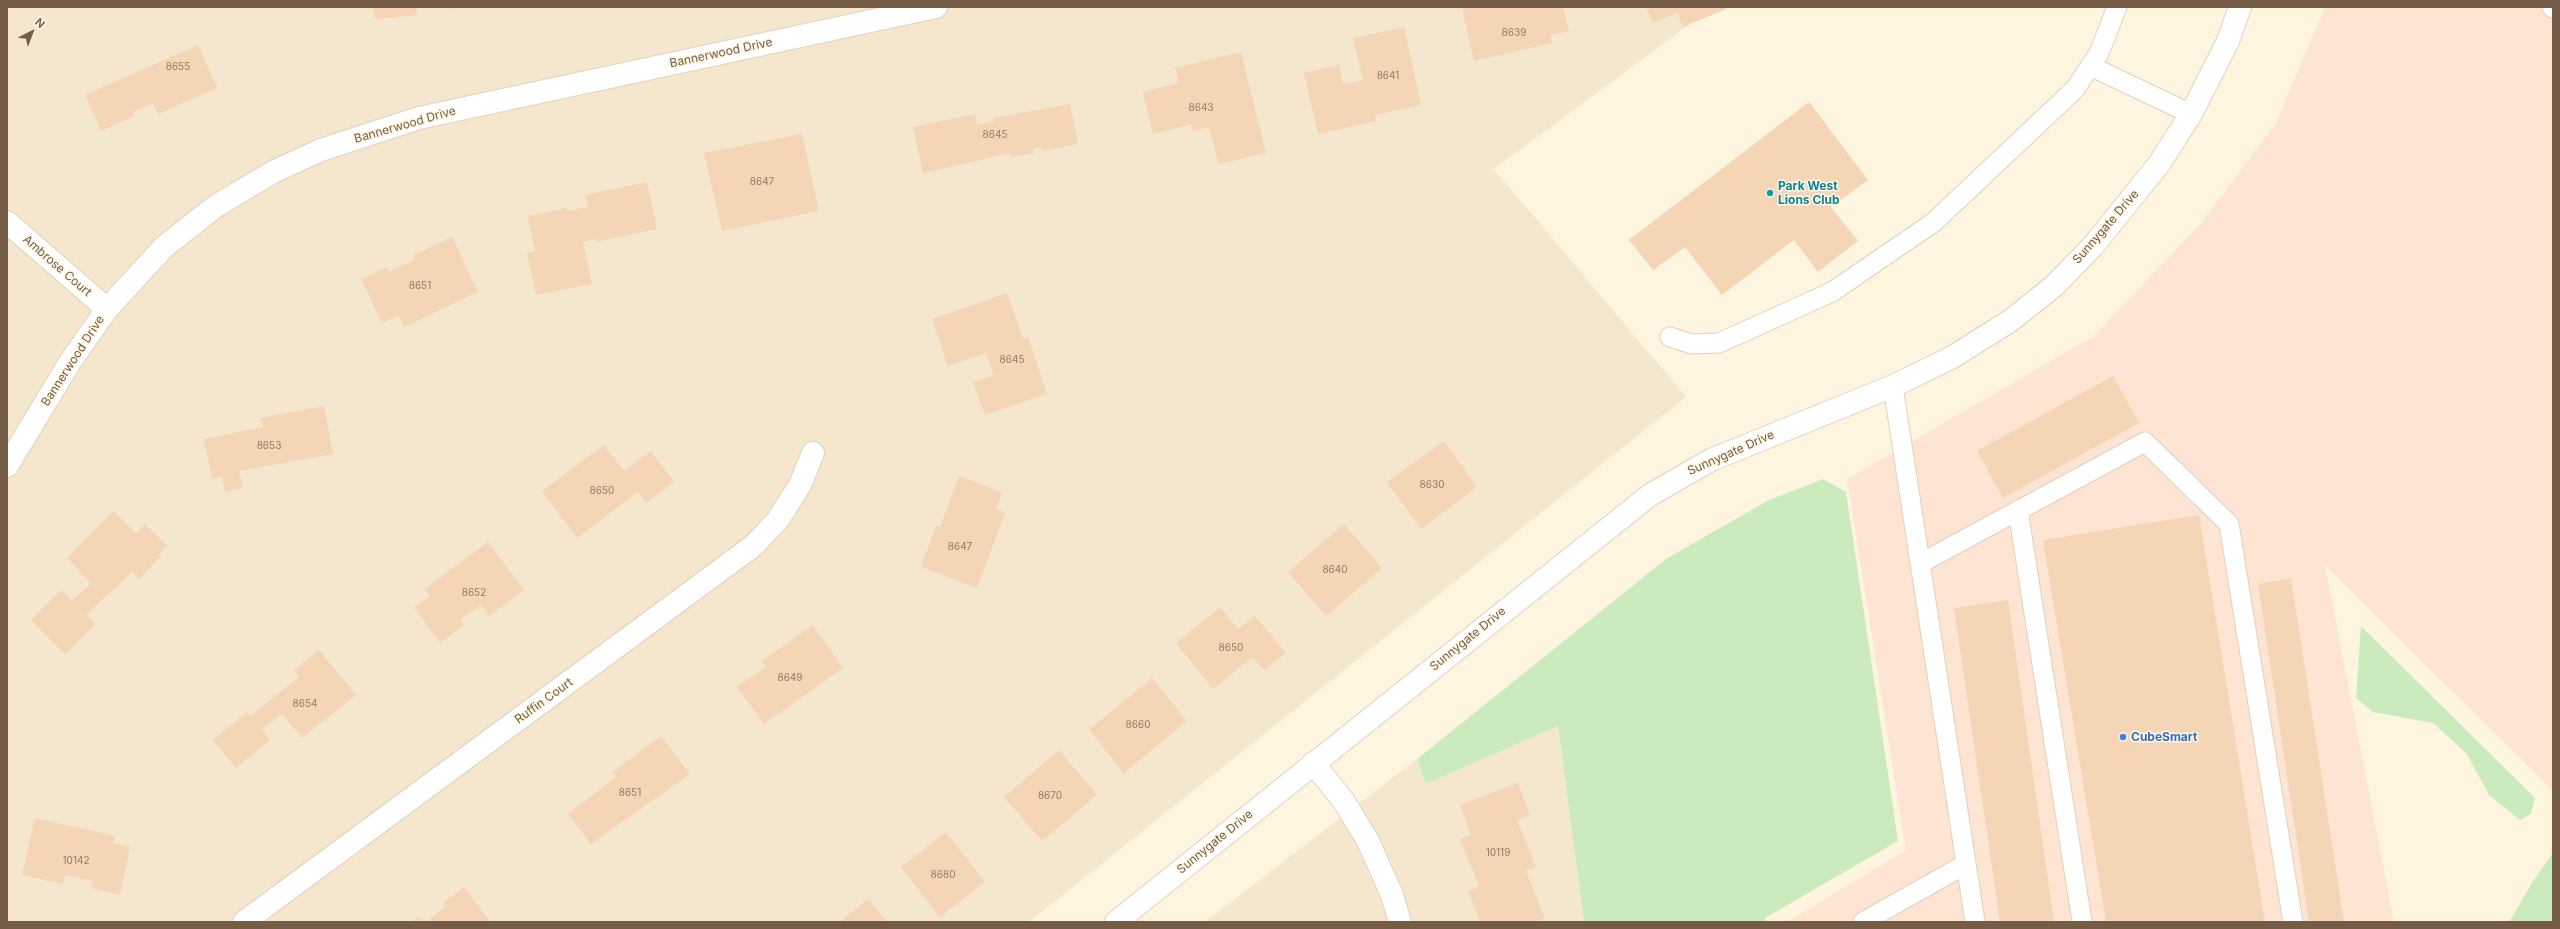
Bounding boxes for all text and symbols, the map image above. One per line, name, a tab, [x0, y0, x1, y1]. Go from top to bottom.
north arrow	[12, 12, 52, 52]
text: N	[32, 15, 48, 31]
house number: 8639	[1502, 27, 1526, 39]
street label: Bannerwood Drive	[668, 35, 774, 71]
house number: 8655	[166, 61, 190, 73]
house number: 8641	[1377, 70, 1399, 82]
house number: 8643	[1188, 102, 1214, 114]
street label: Bannerwood Drive	[353, 104, 457, 146]
house number: 8645	[983, 129, 1007, 141]
house number: 8647	[750, 176, 774, 188]
place label: Park West Lions Club	[1778, 179, 1840, 207]
street label: Sunnygate Drive	[2070, 187, 2142, 267]
marker: Park West Lions Club	[1765, 188, 1775, 198]
street label: Ambrose Court	[20, 232, 94, 300]
house number: 8651	[409, 280, 431, 292]
street label: Bannerwood Drive	[38, 313, 108, 409]
house number: 8645	[1000, 354, 1024, 366]
street label: Sunnygate Drive	[1685, 427, 1777, 479]
house number: 8653	[257, 440, 281, 452]
house number: 8630	[1420, 479, 1444, 491]
house number: 8650	[590, 485, 614, 497]
house number: 8647	[948, 541, 972, 553]
house number: 8640	[1322, 564, 1348, 576]
house number: 8652	[462, 587, 486, 599]
street label: Sunnygate Drive	[1427, 604, 1509, 674]
house number: 8650	[1219, 642, 1243, 654]
house number: 8649	[777, 672, 803, 684]
street label: Ruffin Court	[512, 675, 576, 727]
house number: 8654	[293, 698, 317, 710]
house number: 8660	[1126, 719, 1150, 731]
place label: CubeSmart	[2131, 730, 2197, 744]
marker: CubeSmart	[2118, 732, 2128, 742]
house number: 8651	[619, 787, 641, 799]
house number: 8670	[1038, 790, 1062, 802]
street label: Sunnygate Drive	[1174, 807, 1256, 877]
house number: 10119	[1486, 847, 1510, 859]
house number: 10142	[62, 855, 90, 867]
house number: 8680	[931, 869, 955, 881]

